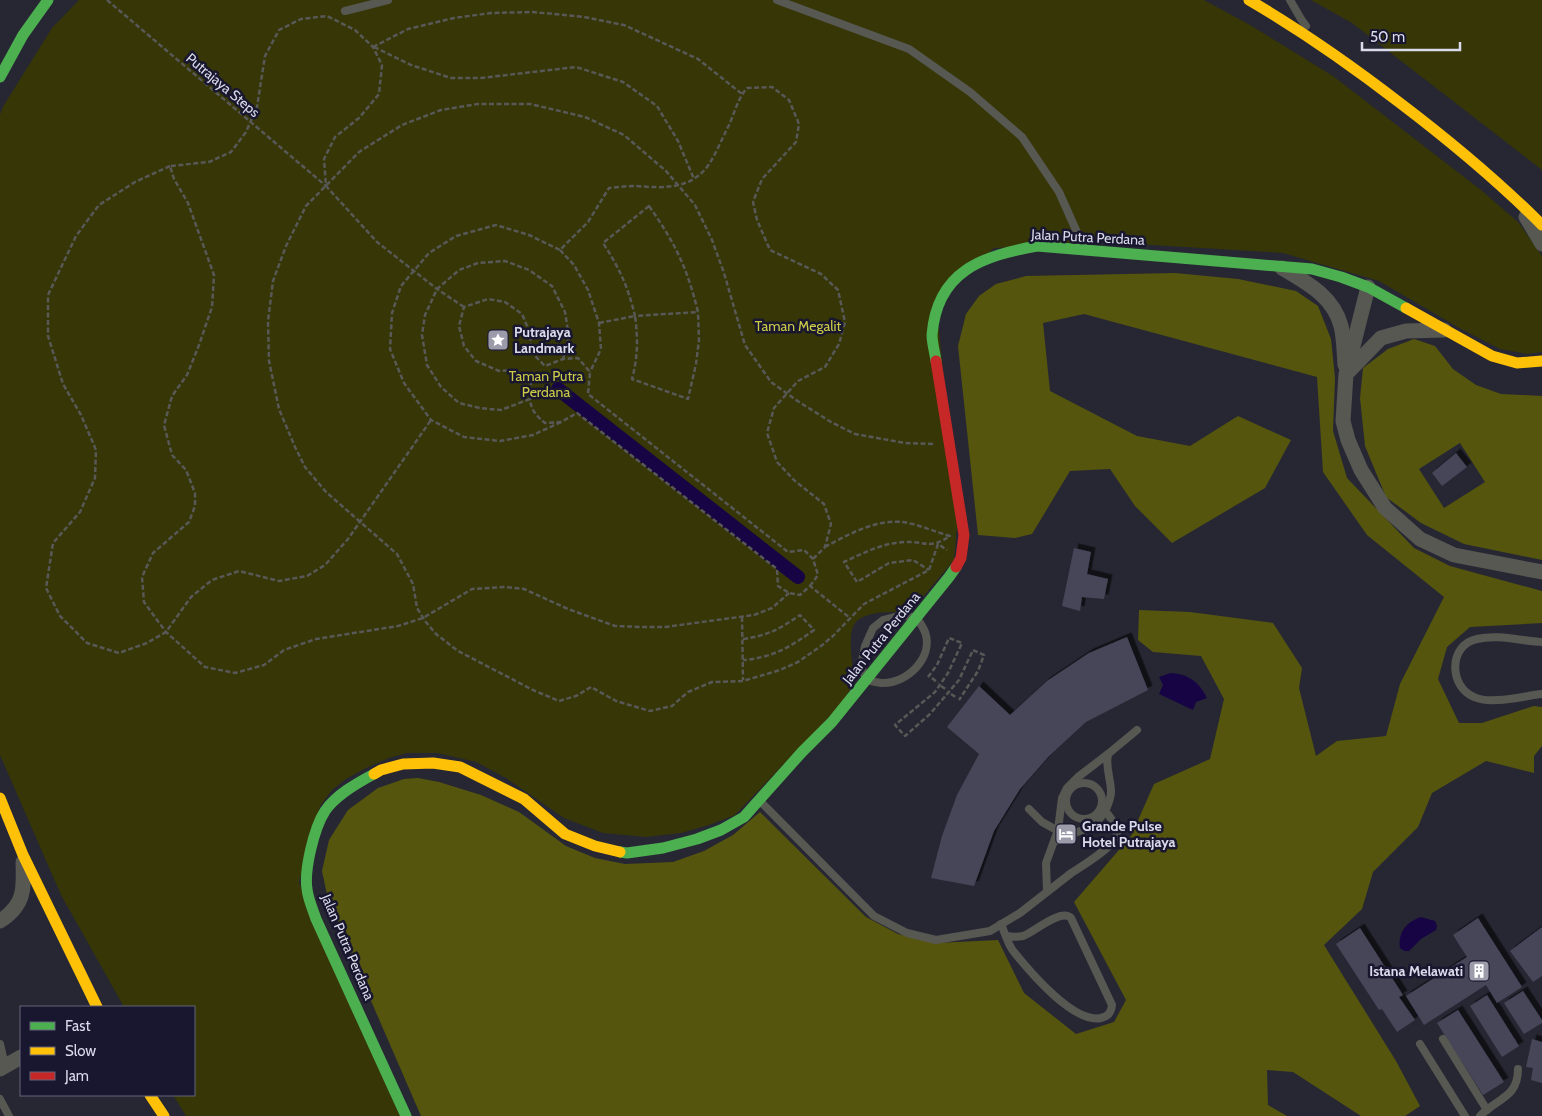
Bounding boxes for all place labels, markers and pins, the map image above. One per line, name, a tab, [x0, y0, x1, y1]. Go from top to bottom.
place label: Putrajaya Landmark	[514, 323, 574, 357]
place icon: Putrajaya Landmark	[486, 328, 510, 352]
place label: Grande Pulse Hotel Putrajaya	[1082, 817, 1176, 851]
hotel icon: Grande Pulse Hotel Putrajaya	[1054, 822, 1078, 846]
building icon: Istana Melawati	[1467, 959, 1491, 983]
place label: Istana Melawati	[1369, 962, 1463, 980]

